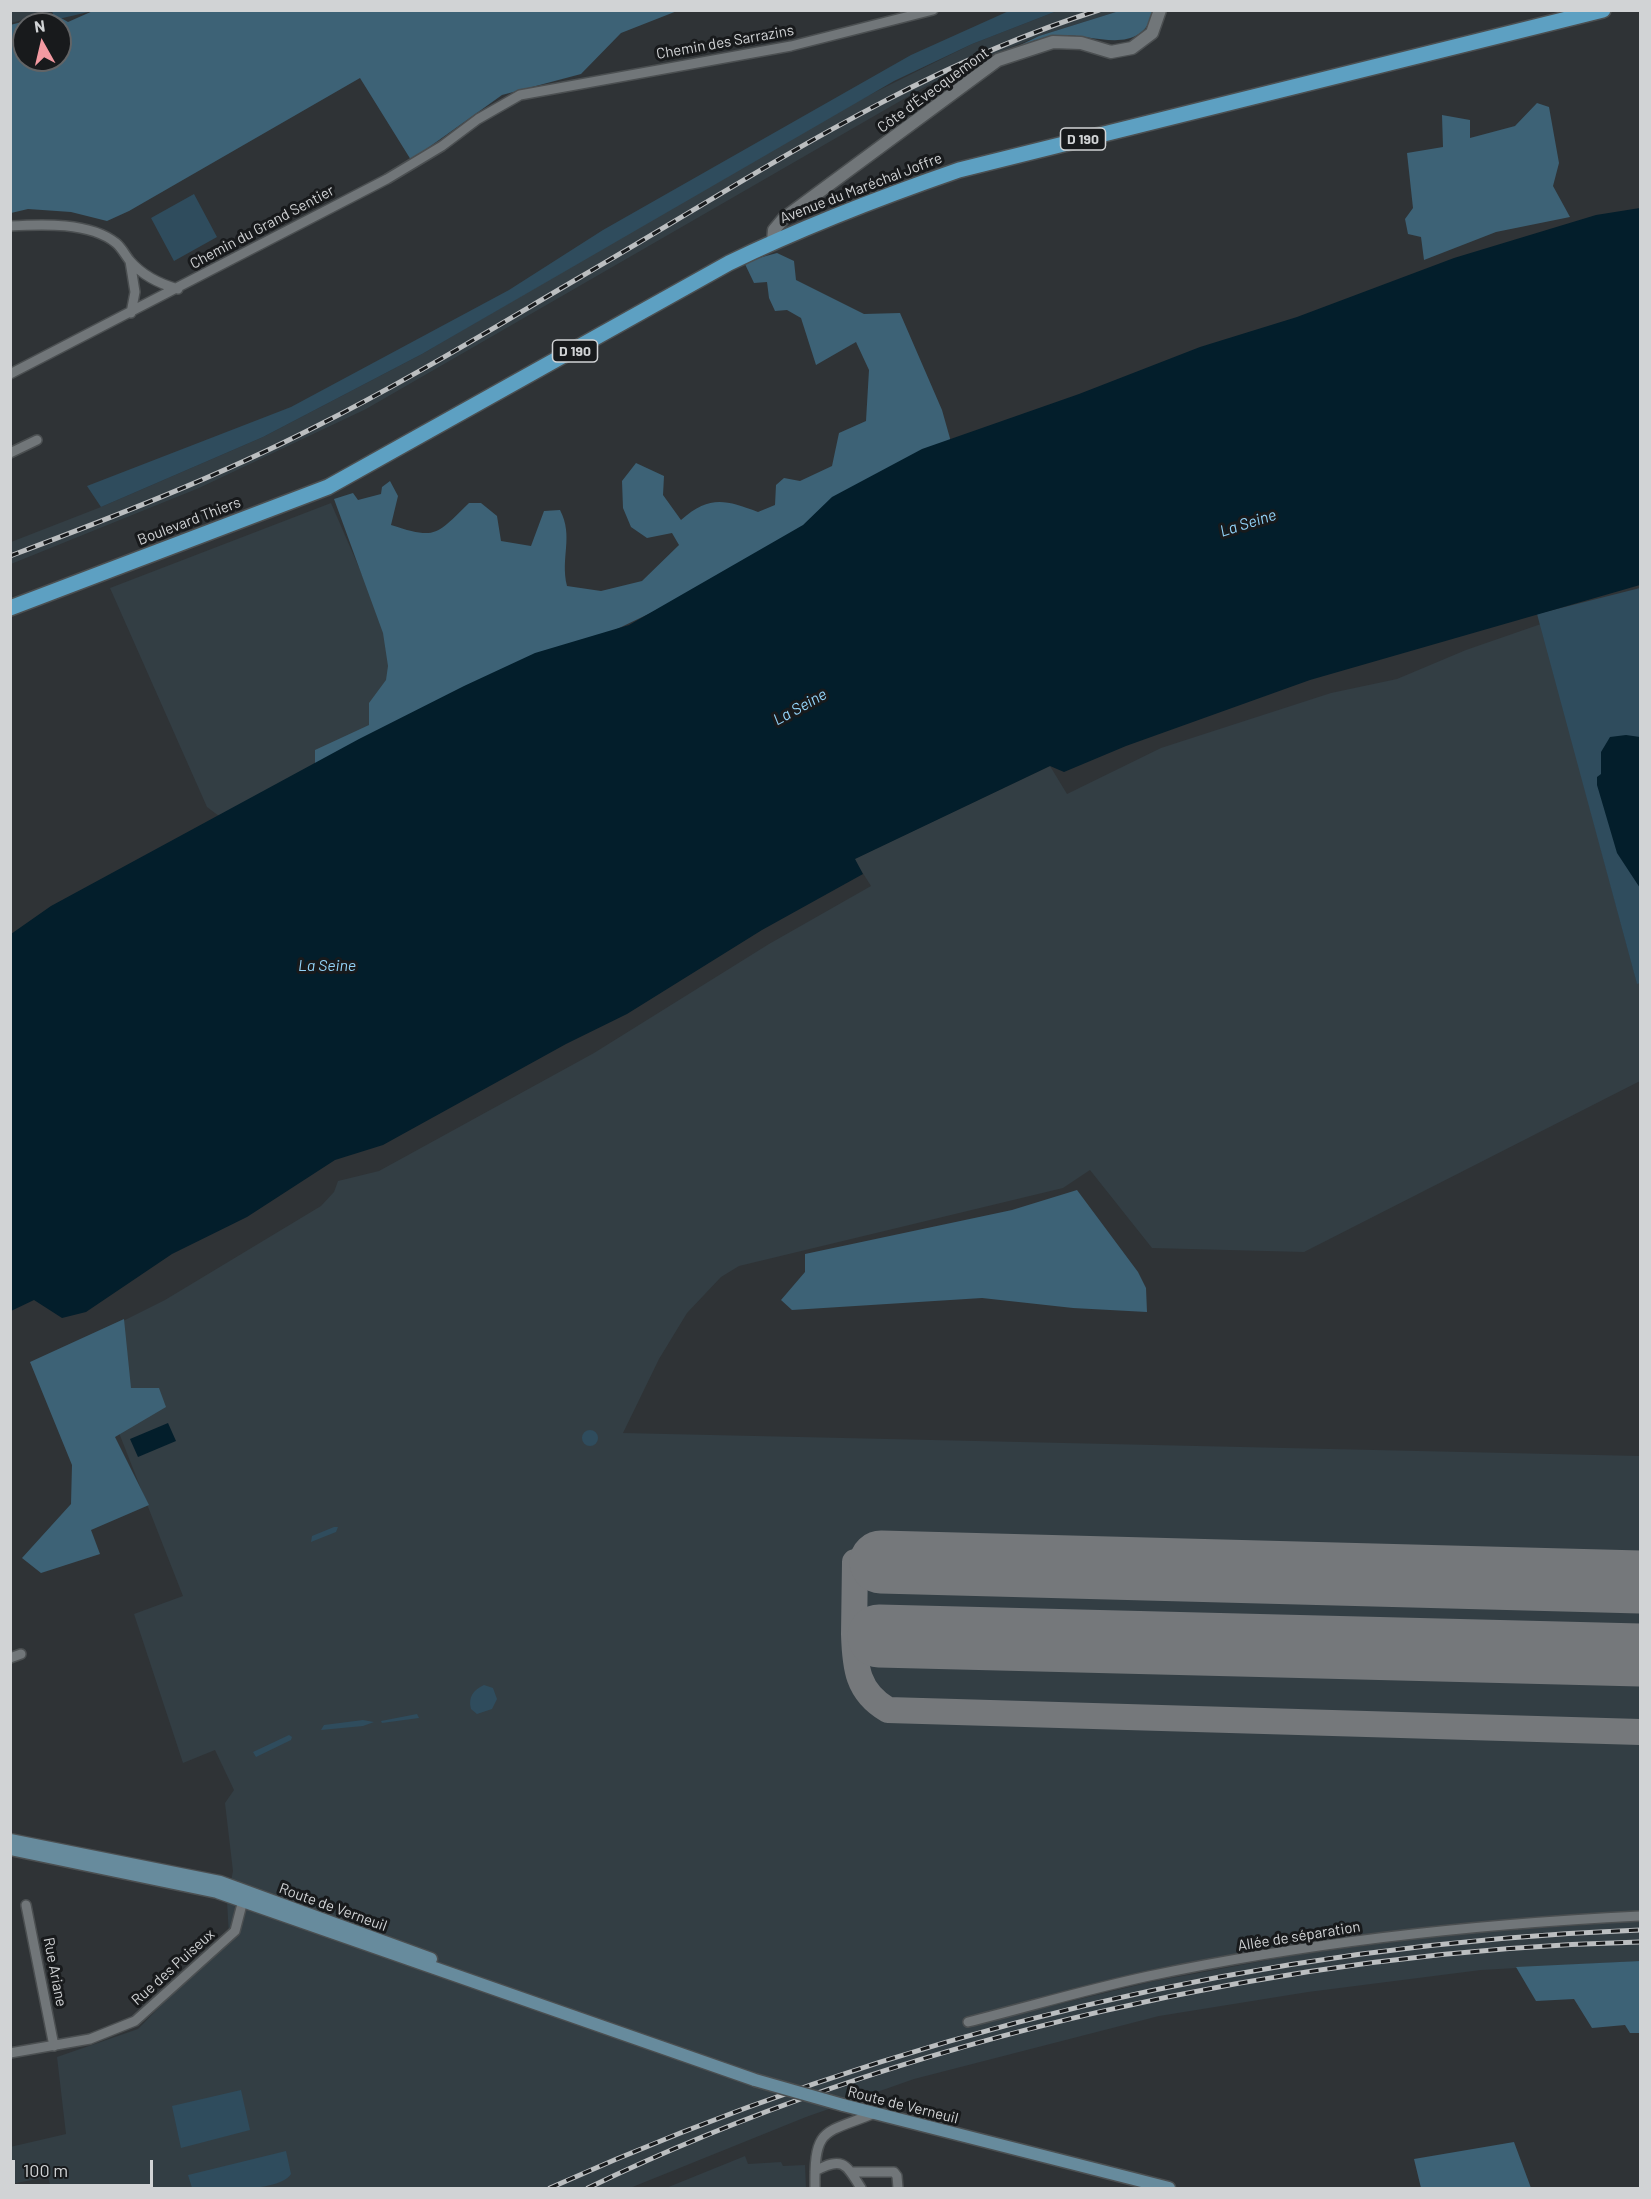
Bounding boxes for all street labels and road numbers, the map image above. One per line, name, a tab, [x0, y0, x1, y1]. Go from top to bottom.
street label: Chemin des Sarrazins	[655, 21, 795, 63]
street label: Côte d'Évecquemont	[874, 43, 992, 137]
road number: D 190	[1060, 128, 1106, 150]
street label: Avenue du Maréchal Joffre	[777, 149, 945, 227]
street label: Chemin du Grand Sentier	[187, 181, 337, 273]
road number: D 190	[552, 340, 598, 362]
street label: Boulevard Thiers	[135, 493, 243, 549]
street label: Route de Verneuil	[277, 1879, 389, 1935]
street label: Allée de séparation	[1236, 1917, 1362, 1955]
street label: Rue des Puiseux	[128, 1925, 218, 2009]
street label: Rue Ariane	[39, 1936, 71, 2008]
street label: Route de Verneuil	[846, 2083, 960, 2127]

